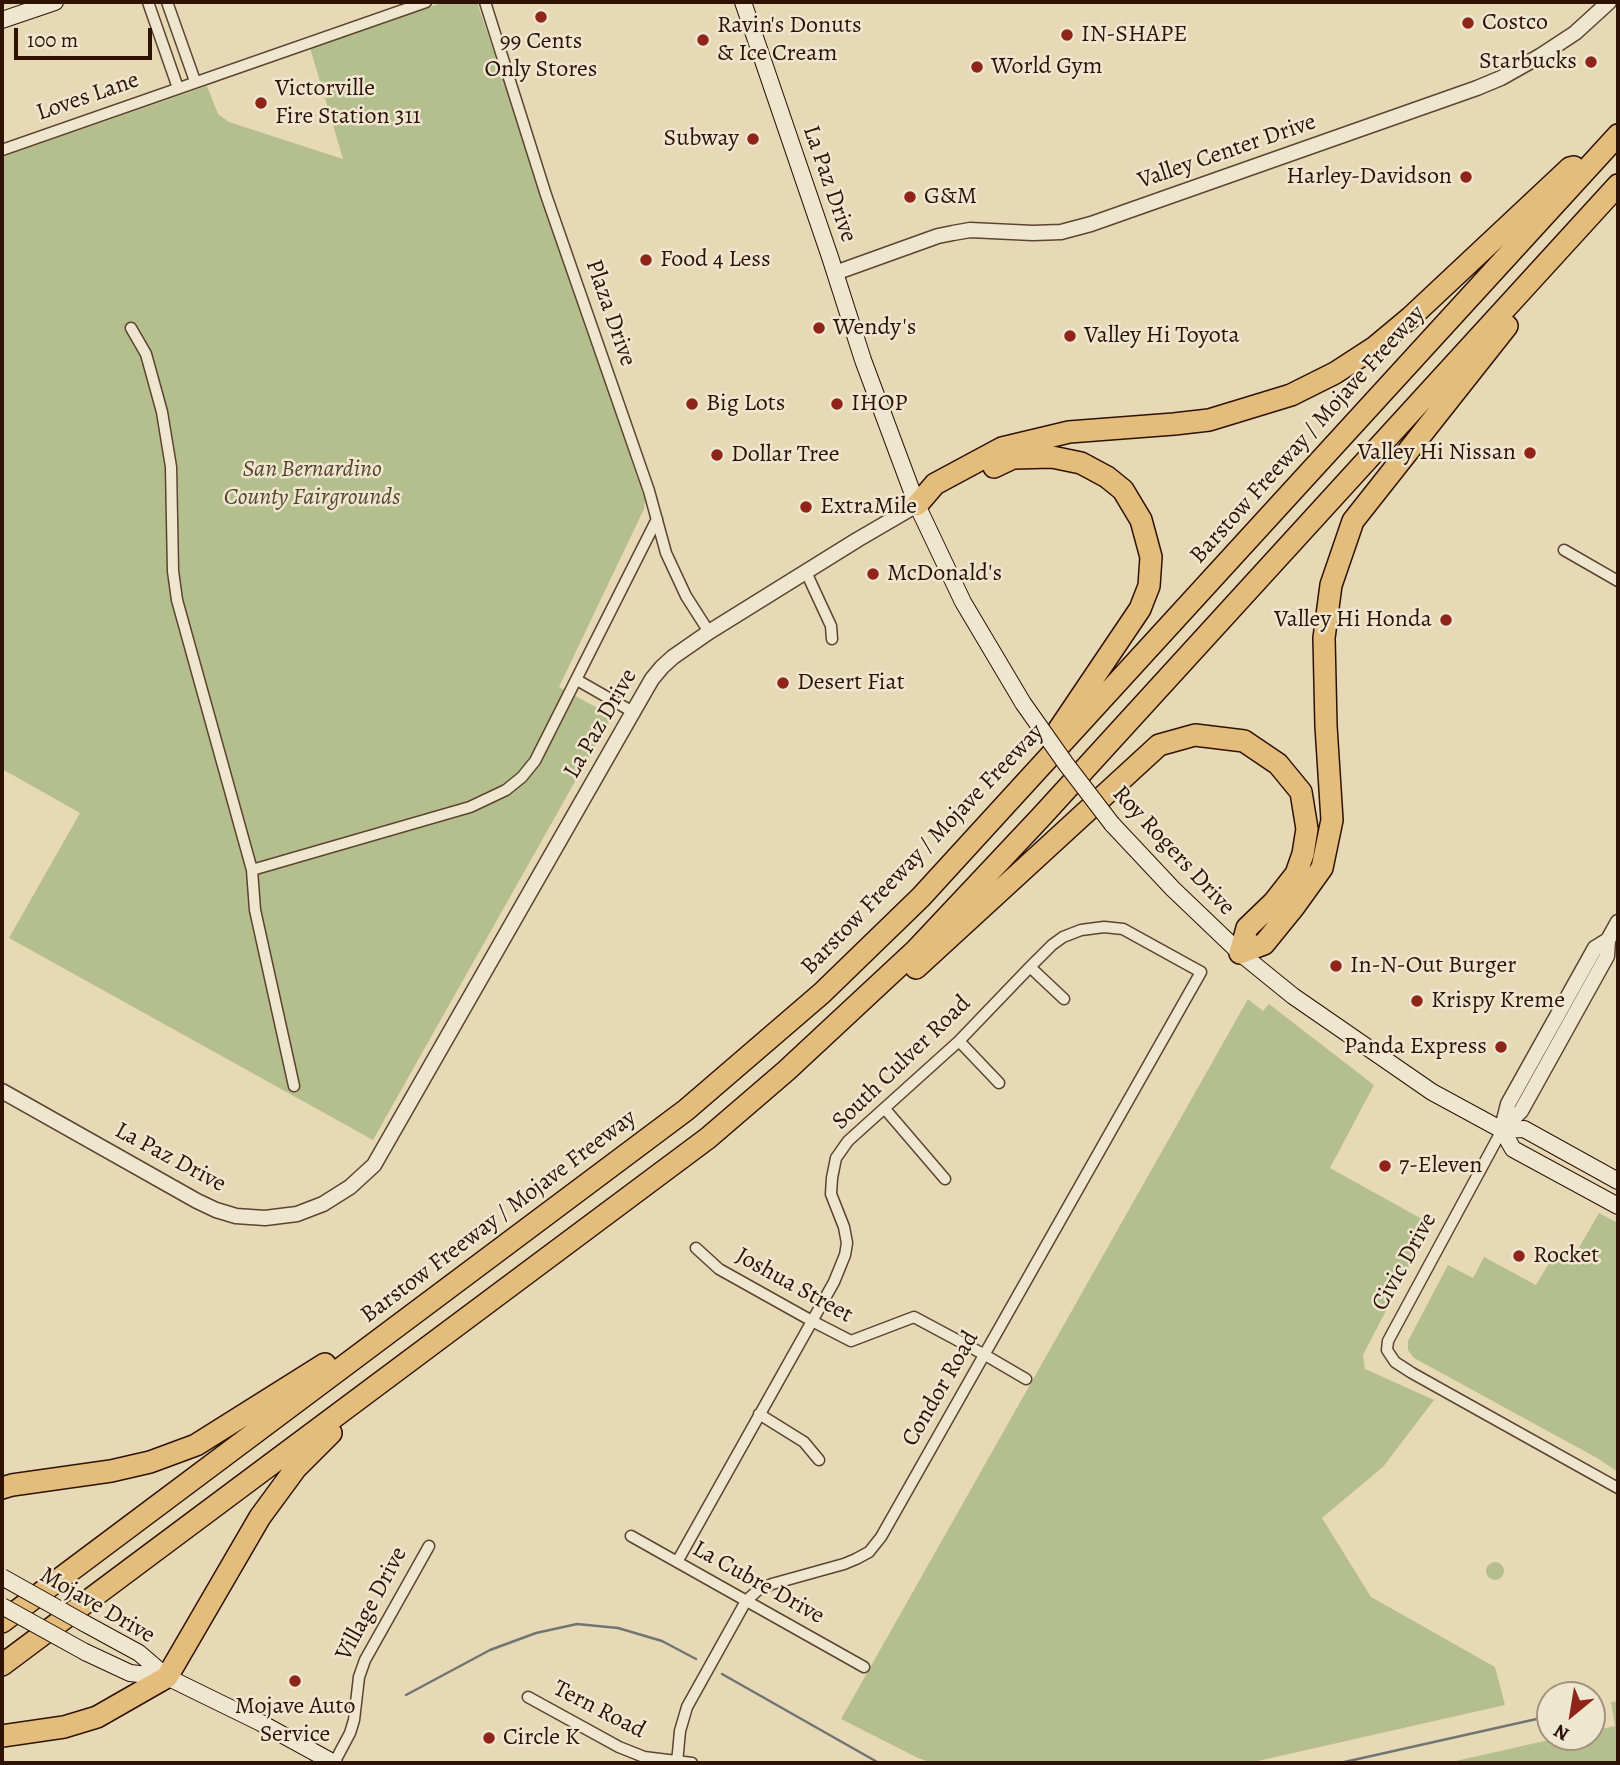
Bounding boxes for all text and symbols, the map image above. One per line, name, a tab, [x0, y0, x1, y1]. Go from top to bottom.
marker: 99 Cents Only Stores	[533, 9, 549, 25]
place label: Costco	[1482, 9, 1548, 37]
place label: Ravin's Donuts & Ice Cream	[717, 12, 862, 68]
scale bar	[18, 14, 156, 58]
marker: Costco	[1460, 15, 1476, 31]
place label: IN-SHAPE	[1081, 21, 1187, 49]
text: 100 m	[27, 26, 78, 54]
marker: IN-SHAPE	[1059, 27, 1075, 43]
place label: 99 Cents Only Stores	[484, 28, 598, 84]
marker: Ravin's Donuts & Ice Cream	[695, 32, 711, 48]
place label: Starbucks	[1479, 48, 1577, 76]
place label: World Gym	[991, 53, 1102, 81]
marker: Starbucks	[1583, 54, 1599, 70]
marker: World Gym	[969, 59, 985, 75]
street label: Loves Lane	[33, 66, 143, 128]
place label: Victorville Fire Station 311	[275, 75, 421, 131]
marker: Victorville Fire Station 311	[253, 95, 269, 111]
street label: Valley Center Drive	[1134, 108, 1320, 196]
street label: La Paz Drive	[796, 122, 862, 246]
place label: Subway	[664, 125, 739, 153]
marker: Subway	[745, 131, 761, 147]
place label: Harley-Davidson	[1286, 163, 1452, 191]
marker: Harley-Davidson	[1458, 169, 1474, 185]
place label: G&M	[924, 183, 977, 211]
marker: G&M	[902, 189, 918, 205]
place label: Food 4 Less	[660, 246, 771, 274]
marker: Food 4 Less	[638, 252, 654, 268]
street label: Plaza Drive	[578, 256, 642, 370]
street label: Barstow Freeway / Mojave Freeway	[1184, 300, 1432, 570]
place label: Wendy's	[833, 314, 916, 342]
marker: Wendy's	[811, 320, 827, 336]
place label: Valley Hi Toyota	[1084, 322, 1240, 350]
marker: Valley Hi Toyota	[1062, 328, 1078, 344]
place label: Big Lots	[706, 390, 785, 418]
place label: IHOP	[851, 390, 908, 418]
marker: Big Lots	[684, 396, 700, 412]
marker: IHOP	[829, 396, 845, 412]
place label: Valley Hi Nissan	[1357, 439, 1516, 467]
place label: Dollar Tree	[731, 441, 840, 469]
marker: Valley Hi Nissan	[1522, 445, 1538, 461]
marker: Dollar Tree	[709, 447, 725, 463]
park label: San Bernardino County Fairgrounds	[224, 456, 400, 512]
place label: ExtraMile	[820, 493, 917, 521]
marker: ExtraMile	[798, 499, 814, 515]
place label: McDonald's	[887, 560, 1002, 588]
marker: McDonald's	[865, 566, 881, 582]
place label: Valley Hi Honda	[1274, 606, 1432, 634]
marker: Valley Hi Honda	[1438, 612, 1454, 628]
street label: La Paz Drive	[558, 664, 644, 784]
place label: Desert Fiat	[797, 669, 905, 697]
marker: Desert Fiat	[775, 675, 791, 691]
street label: Barstow Freeway / Mojave Freeway	[795, 719, 1051, 981]
street label: Roy Rogers Drive	[1105, 780, 1241, 922]
place label: In-N-Out Burger	[1350, 952, 1516, 980]
marker: In-N-Out Burger	[1328, 958, 1344, 974]
place label: Krispy Kreme	[1431, 987, 1565, 1015]
street label: South Culver Road	[827, 990, 977, 1136]
marker: Krispy Kreme	[1409, 993, 1425, 1009]
place label: Panda Express	[1344, 1033, 1487, 1061]
marker: Panda Express	[1493, 1039, 1509, 1055]
street label: Barstow Freeway / Mojave Freeway	[355, 1104, 643, 1330]
street label: La Paz Drive	[110, 1117, 230, 1199]
place label: 7-Eleven	[1399, 1152, 1482, 1180]
marker: 7-Eleven	[1377, 1158, 1393, 1174]
street label: Civic Drive	[1366, 1208, 1444, 1316]
street label: Joshua Street	[731, 1242, 857, 1330]
place label: Rocket	[1533, 1242, 1599, 1270]
marker: Rocket	[1511, 1248, 1527, 1264]
street label: Condor Road	[896, 1326, 986, 1452]
street label: La Cubre Drive	[687, 1535, 829, 1631]
street label: Village Drive	[330, 1542, 414, 1666]
street label: Mojave Drive	[34, 1561, 160, 1651]
marker: Mojave Auto Service	[287, 1673, 303, 1689]
street label: Tern Road	[548, 1675, 650, 1745]
north arrow	[1536, 1681, 1606, 1751]
place label: Mojave Auto Service	[235, 1693, 355, 1749]
text: N	[1549, 1718, 1574, 1747]
place label: Circle K	[503, 1724, 580, 1752]
marker: Circle K	[481, 1730, 497, 1746]

